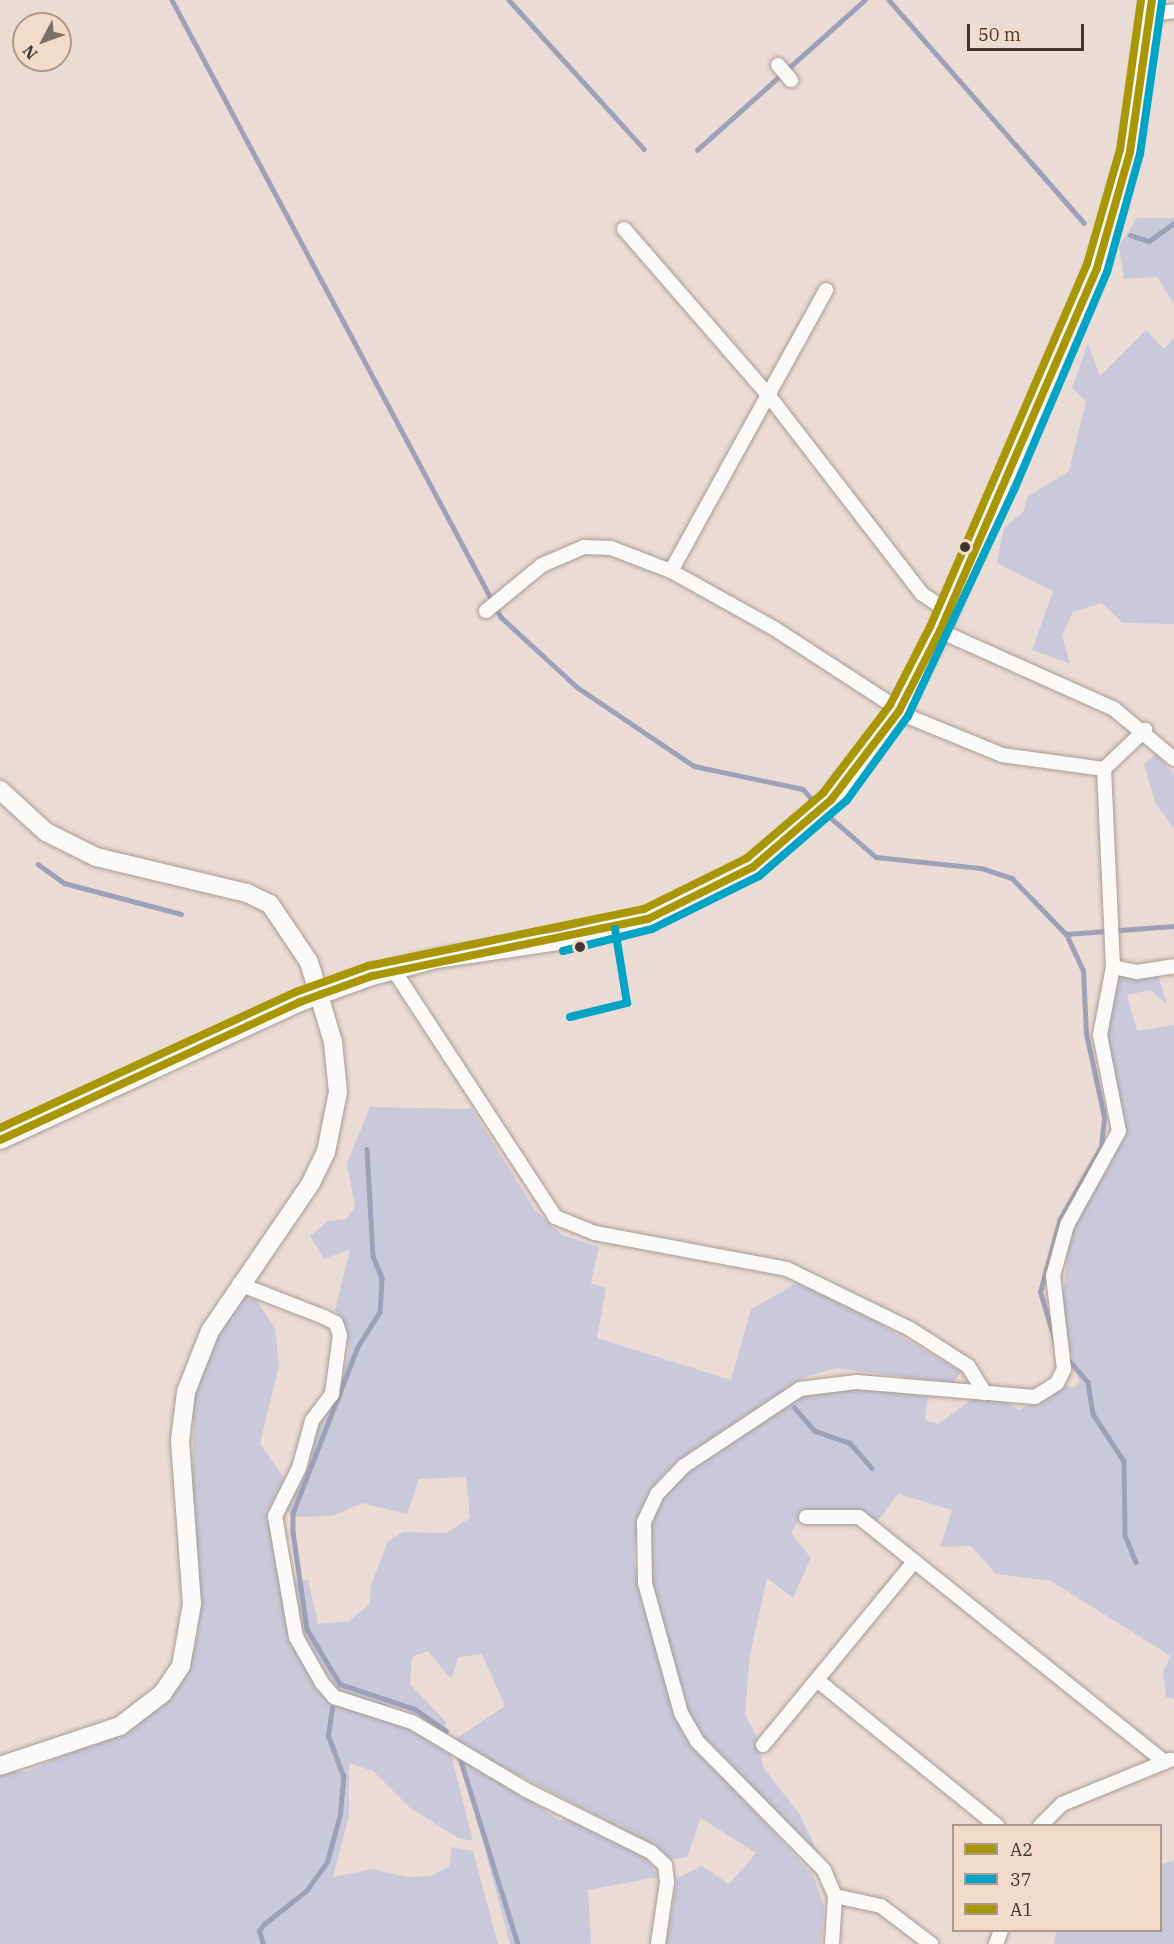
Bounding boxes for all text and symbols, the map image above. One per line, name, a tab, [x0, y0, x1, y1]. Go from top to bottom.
north arrow	[12, 12, 72, 72]
scale bar	[970, 12, 1087, 50]
text: 50 m	[978, 23, 1021, 46]
text: N	[18, 41, 42, 64]
unlabelled marker	[959, 541, 971, 553]
unlabelled marker	[574, 941, 586, 953]
legend	[952, 1824, 1162, 1932]
text: A2	[1010, 1838, 1033, 1861]
text: 37	[1010, 1868, 1032, 1891]
text: A1	[1010, 1898, 1033, 1921]

